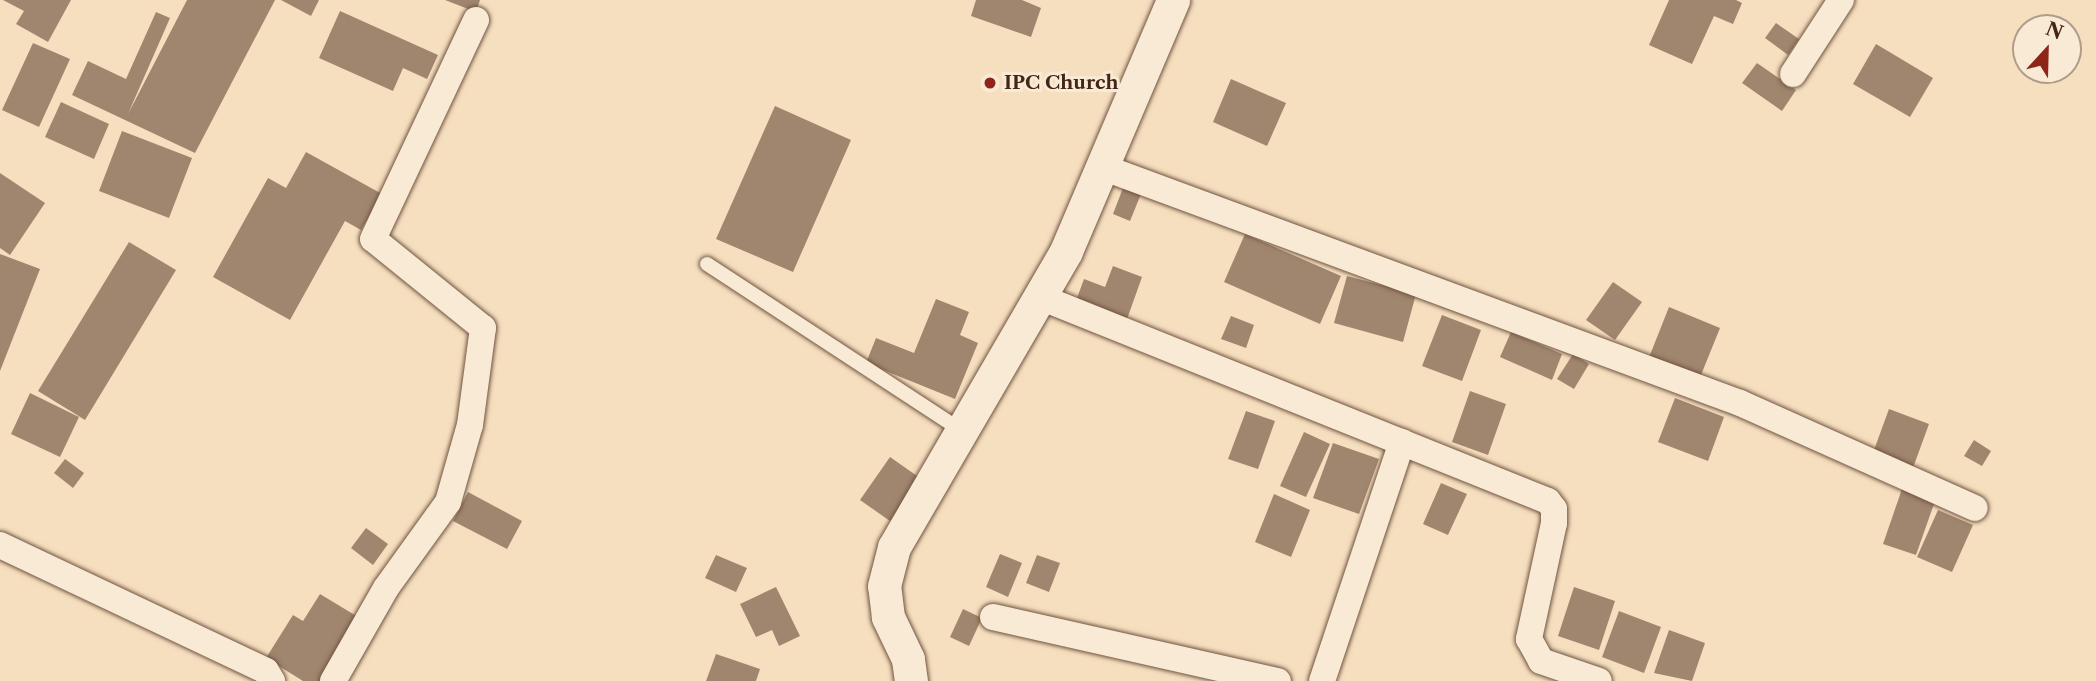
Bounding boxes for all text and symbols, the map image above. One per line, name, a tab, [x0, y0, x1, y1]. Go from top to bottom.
north arrow	[2012, 14, 2082, 84]
text: N	[2042, 17, 2066, 45]
place label: IPC Church	[1004, 72, 1118, 94]
marker: IPC Church	[982, 75, 998, 91]

